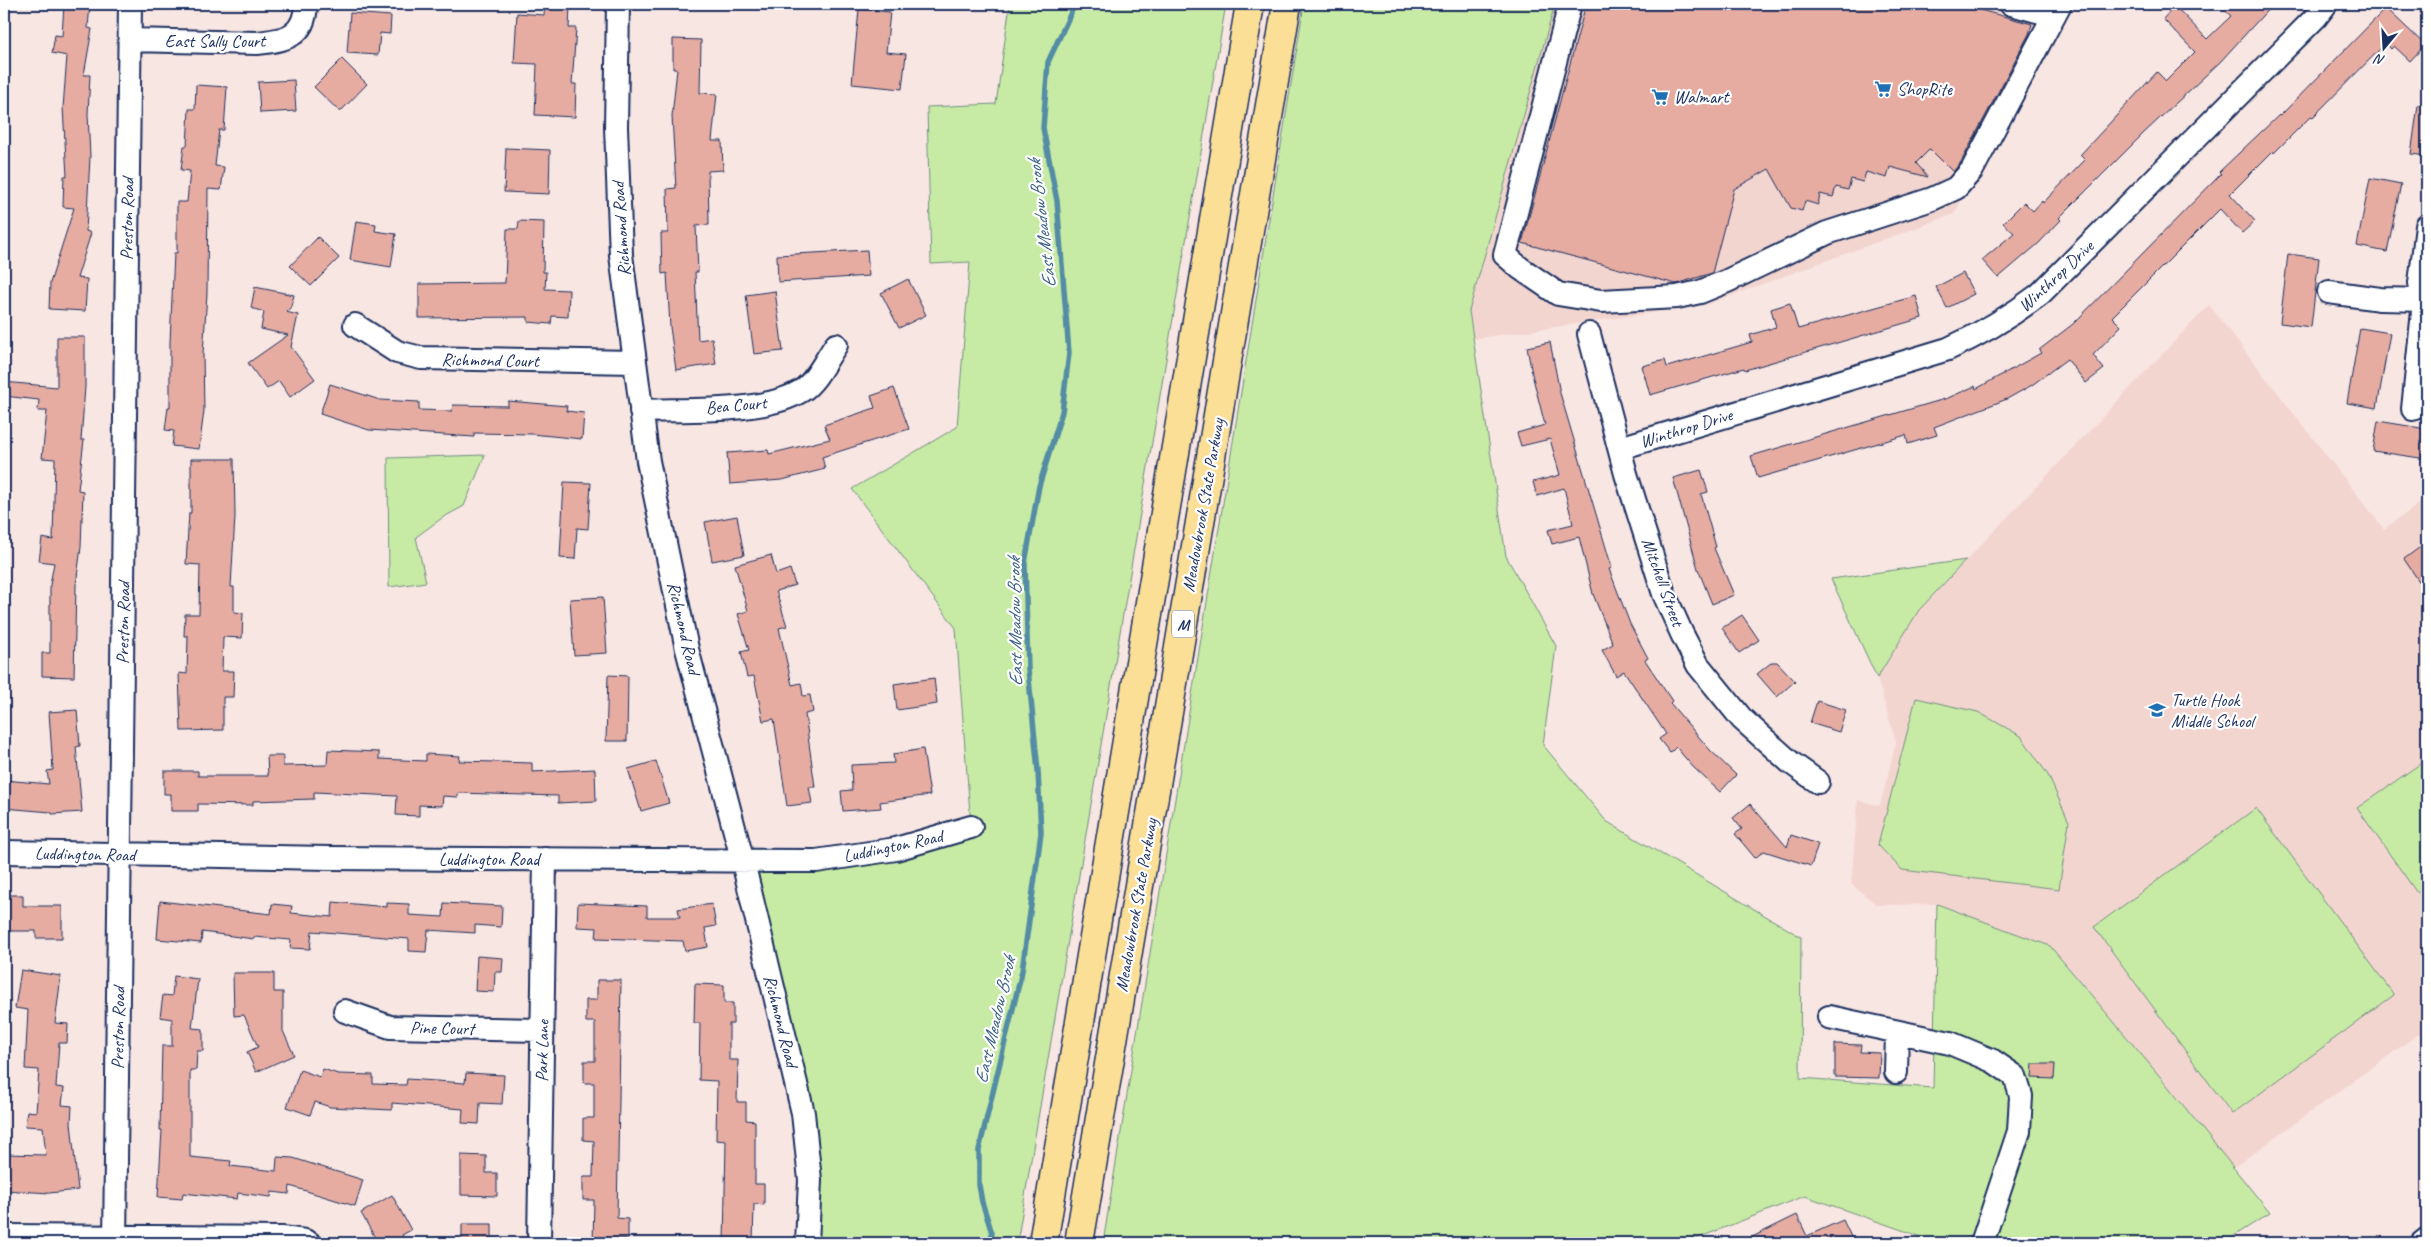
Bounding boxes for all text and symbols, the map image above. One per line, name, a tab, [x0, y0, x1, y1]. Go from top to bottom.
north arrow	[2358, 22, 2408, 72]
street label: East Sally Court	[165, 30, 267, 52]
text: N	[2371, 50, 2387, 69]
place label: ShopRite	[1897, 78, 1953, 100]
supermarket icon: ShopRite	[1873, 79, 1893, 99]
place label: Walmart	[1674, 86, 1731, 108]
supermarket icon: Walmart	[1650, 87, 1670, 107]
water label: East Meadow Brook	[1022, 154, 1062, 289]
street label: Preston Road	[115, 175, 139, 260]
street label: Richmond Road	[607, 178, 635, 277]
street label: Winthrop Drive	[2014, 235, 2099, 316]
street label: Richmond Court	[441, 348, 541, 372]
street label: Bea Court	[705, 391, 769, 419]
street label: Winthrop Drive	[1637, 403, 1736, 452]
street label: Meadowbrook State Parkway	[1177, 415, 1229, 593]
street label: Mitchell Street	[1637, 535, 1690, 631]
water label: East Meadow Brook	[1002, 553, 1028, 687]
street label: Preston Road	[111, 579, 135, 664]
street label: Richmond Road	[663, 580, 706, 679]
road number: M	[1172, 610, 1194, 638]
place label: Turtle Hook Middle School	[2171, 689, 2257, 732]
school or university icon: Turtle Hook Middle School	[2147, 700, 2167, 720]
street label: Meadowbrook State Parkway	[1110, 815, 1162, 993]
street label: Luddington Road	[842, 824, 947, 867]
street label: Luddington Road	[35, 842, 138, 866]
street label: Luddington Road	[439, 848, 542, 870]
water label: East Meadow Brook	[969, 951, 1022, 1086]
street label: Richmond Road	[759, 973, 804, 1072]
street label: Preston Road	[106, 984, 130, 1069]
street label: Pine Court	[410, 1016, 477, 1040]
street label: Park Lane	[530, 1019, 554, 1082]

